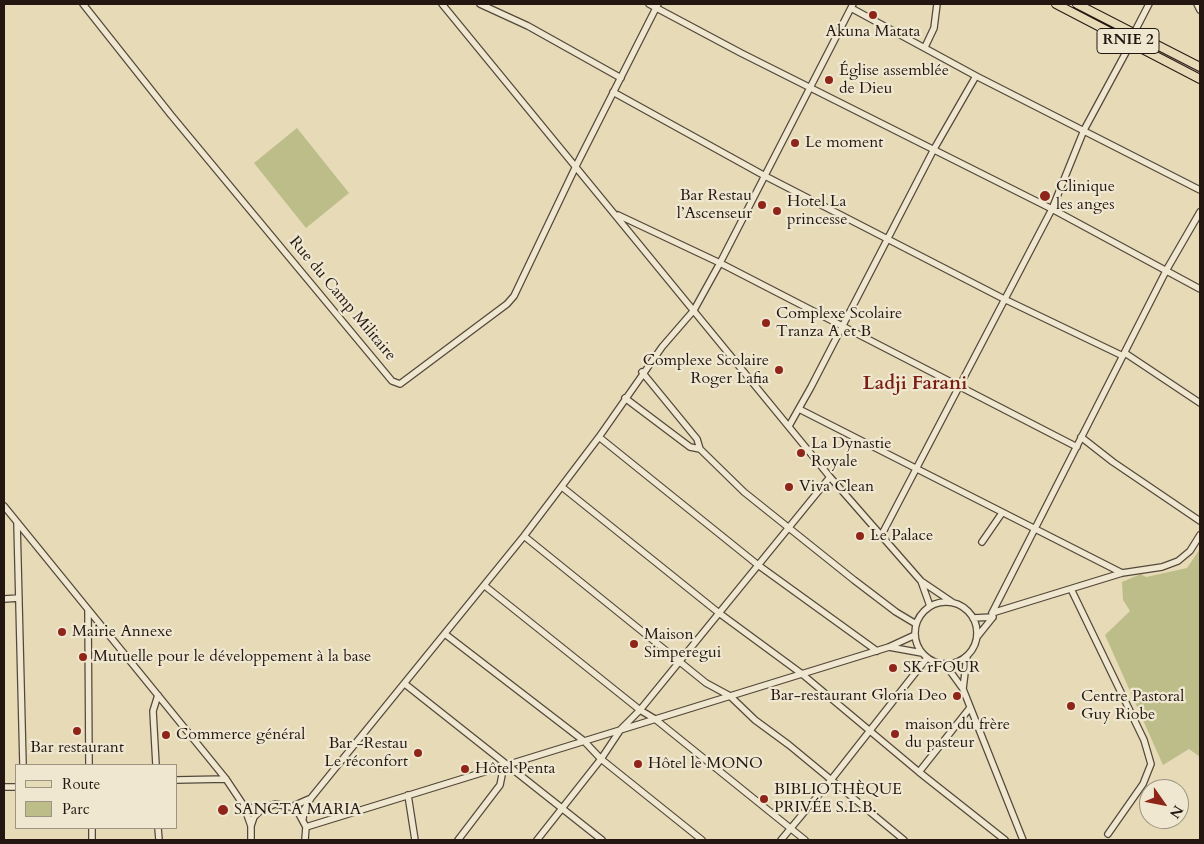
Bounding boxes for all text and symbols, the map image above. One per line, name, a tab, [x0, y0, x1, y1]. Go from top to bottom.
marker: Akuna Matata	[867, 9, 879, 21]
place label: Akuna Matata	[826, 22, 920, 42]
road number: RNIE 2	[1097, 28, 1159, 54]
place label: Église assemblée de Dieu	[839, 61, 949, 99]
marker: Église assemblée de Dieu	[823, 74, 835, 86]
place label: Le moment	[805, 133, 883, 153]
marker: Le moment	[789, 137, 801, 149]
place label: Clinique les anges	[1056, 177, 1115, 215]
place label: Bar Restau l’Ascenseur	[677, 186, 752, 224]
marker: Clinique les anges	[1038, 189, 1052, 203]
place label: Hotel La princesse	[787, 192, 847, 230]
marker: Bar Restau l’Ascenseur	[756, 199, 768, 211]
marker: Hotel La princesse	[771, 205, 783, 217]
street label: Rue du Camp Militaire	[284, 233, 400, 365]
place label: Complexe Scolaire Tranza A et B	[776, 304, 902, 342]
marker: Complexe Scolaire Tranza A et B	[760, 317, 772, 329]
place label: Complexe Scolaire Roger Lafia	[643, 351, 769, 389]
marker: Complexe Scolaire Roger Lafia	[773, 364, 785, 376]
district label: Ladji Farani	[863, 374, 967, 396]
place label: La Dynastie Royale	[811, 434, 892, 472]
marker: La Dynastie Royale	[795, 447, 807, 459]
place label: Viva Clean	[799, 477, 874, 497]
marker: Viva Clean	[783, 481, 795, 493]
place label: Le Palace	[870, 526, 933, 546]
marker: Le Palace	[854, 530, 866, 542]
place label: Mairie Annexe	[72, 622, 172, 642]
place label: Maison Simperegui	[644, 625, 721, 663]
marker: Mairie Annexe	[56, 626, 68, 638]
marker: Maison Simperegui	[628, 638, 640, 650]
place label: Mutuelle pour le développement à la base	[93, 647, 371, 667]
marker: Mutuelle pour le développement à la base	[77, 651, 89, 663]
place label: SK rFOUR	[903, 658, 980, 678]
marker: SK rFOUR	[887, 662, 899, 674]
place label: Bar-restaurant Gloria Deo	[770, 686, 947, 706]
place label: Centre Pastoral Guy Riobe	[1081, 687, 1184, 725]
marker: Bar-restaurant Gloria Deo	[951, 690, 963, 702]
marker: Centre Pastoral Guy Riobe	[1065, 700, 1077, 712]
place label: maison du frère du pasteur	[905, 715, 1010, 753]
marker: Bar restaurant	[71, 725, 83, 737]
place label: Commerce général	[176, 725, 305, 745]
marker: maison du frère du pasteur	[889, 728, 901, 740]
marker: Commerce général	[160, 729, 172, 741]
place label: Bar -Restau Le réconfort	[324, 734, 408, 772]
place label: Bar restaurant	[30, 738, 124, 758]
marker: Bar -Restau Le réconfort	[412, 747, 424, 759]
place label: Hôtel le MONO	[648, 754, 763, 774]
marker: Hôtel le MONO	[632, 758, 644, 770]
place label: Hôtel Penta	[475, 759, 556, 779]
marker: Hôtel Penta	[459, 763, 471, 775]
legend	[15, 764, 178, 829]
text: Route	[62, 774, 100, 794]
north arrow	[1139, 779, 1189, 829]
place label: BIBLIOTHÈQUE PRIVÉE S.L.B.	[774, 780, 902, 818]
marker: BIBLIOTHÈQUE PRIVÉE S.L.B.	[758, 793, 770, 805]
text: Parc	[62, 799, 90, 819]
place label: SANCTA MARIA	[234, 800, 361, 820]
text: N	[1165, 802, 1187, 822]
marker: SANCTA MARIA	[216, 803, 230, 817]

